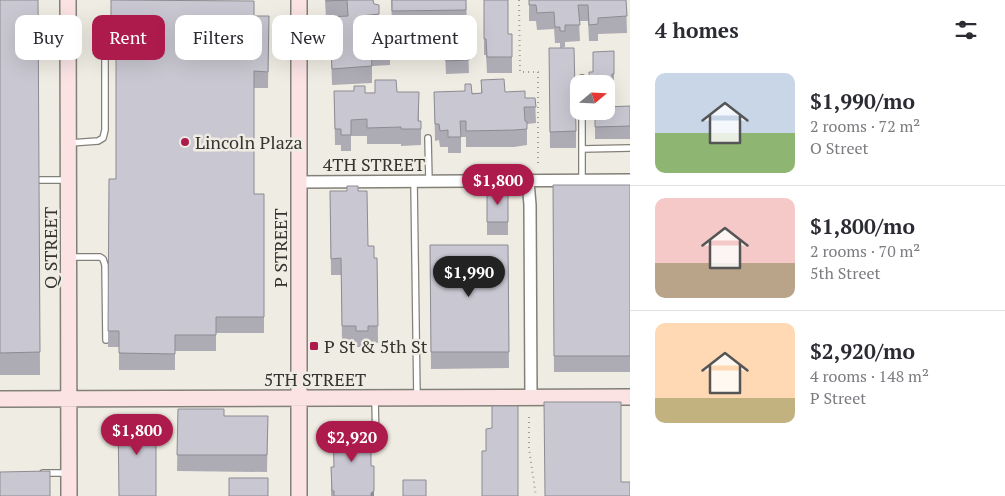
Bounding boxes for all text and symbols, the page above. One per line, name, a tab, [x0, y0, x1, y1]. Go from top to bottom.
chip: Buy	[15, 15, 82, 60]
chip: Rent	[92, 15, 165, 60]
chip: Filters	[175, 15, 262, 60]
chip: New	[272, 15, 343, 60]
chip: Apartment	[353, 15, 477, 60]
text: 4 homes	[655, 16, 739, 44]
icon: filters	[952, 16, 980, 44]
north arrow	[570, 75, 615, 120]
map controls	[570, 75, 615, 120]
text: $1,990/mo	[810, 87, 915, 115]
icon: home	[695, 93, 755, 153]
text: 2 rooms · 72 m²	[810, 115, 920, 137]
place label: Lincoln Plaza	[195, 130, 303, 154]
marker: Lincoln Plaza	[179, 136, 191, 148]
text: O Street	[810, 137, 868, 159]
street label: 4TH STREET	[323, 152, 425, 176]
pin: $1,800	[457, 164, 539, 206]
text: $1,800	[473, 169, 523, 191]
street label: Q STREET	[38, 207, 62, 289]
street label: P STREET	[268, 208, 292, 288]
text: $1,800/mo	[810, 212, 915, 240]
icon: home	[695, 218, 755, 278]
text: 2 rooms · 70 m²	[810, 240, 920, 262]
pin: $1,990	[428, 256, 510, 298]
text: $1,990	[444, 261, 494, 283]
text: 5th Street	[810, 262, 880, 284]
place label: P St & 5th St	[324, 334, 428, 358]
text: $2,920/mo	[810, 337, 915, 365]
marker: P St & 5th St	[308, 340, 320, 352]
icon: home	[695, 343, 755, 403]
text: 4 rooms · 148 m²	[810, 365, 929, 387]
street label: 5TH STREET	[264, 367, 366, 391]
text: P Street	[810, 387, 866, 409]
pin: $1,800	[96, 414, 178, 456]
text: $1,800	[112, 419, 162, 441]
pin: $2,920	[311, 420, 393, 463]
text: $2,920	[327, 426, 377, 448]

